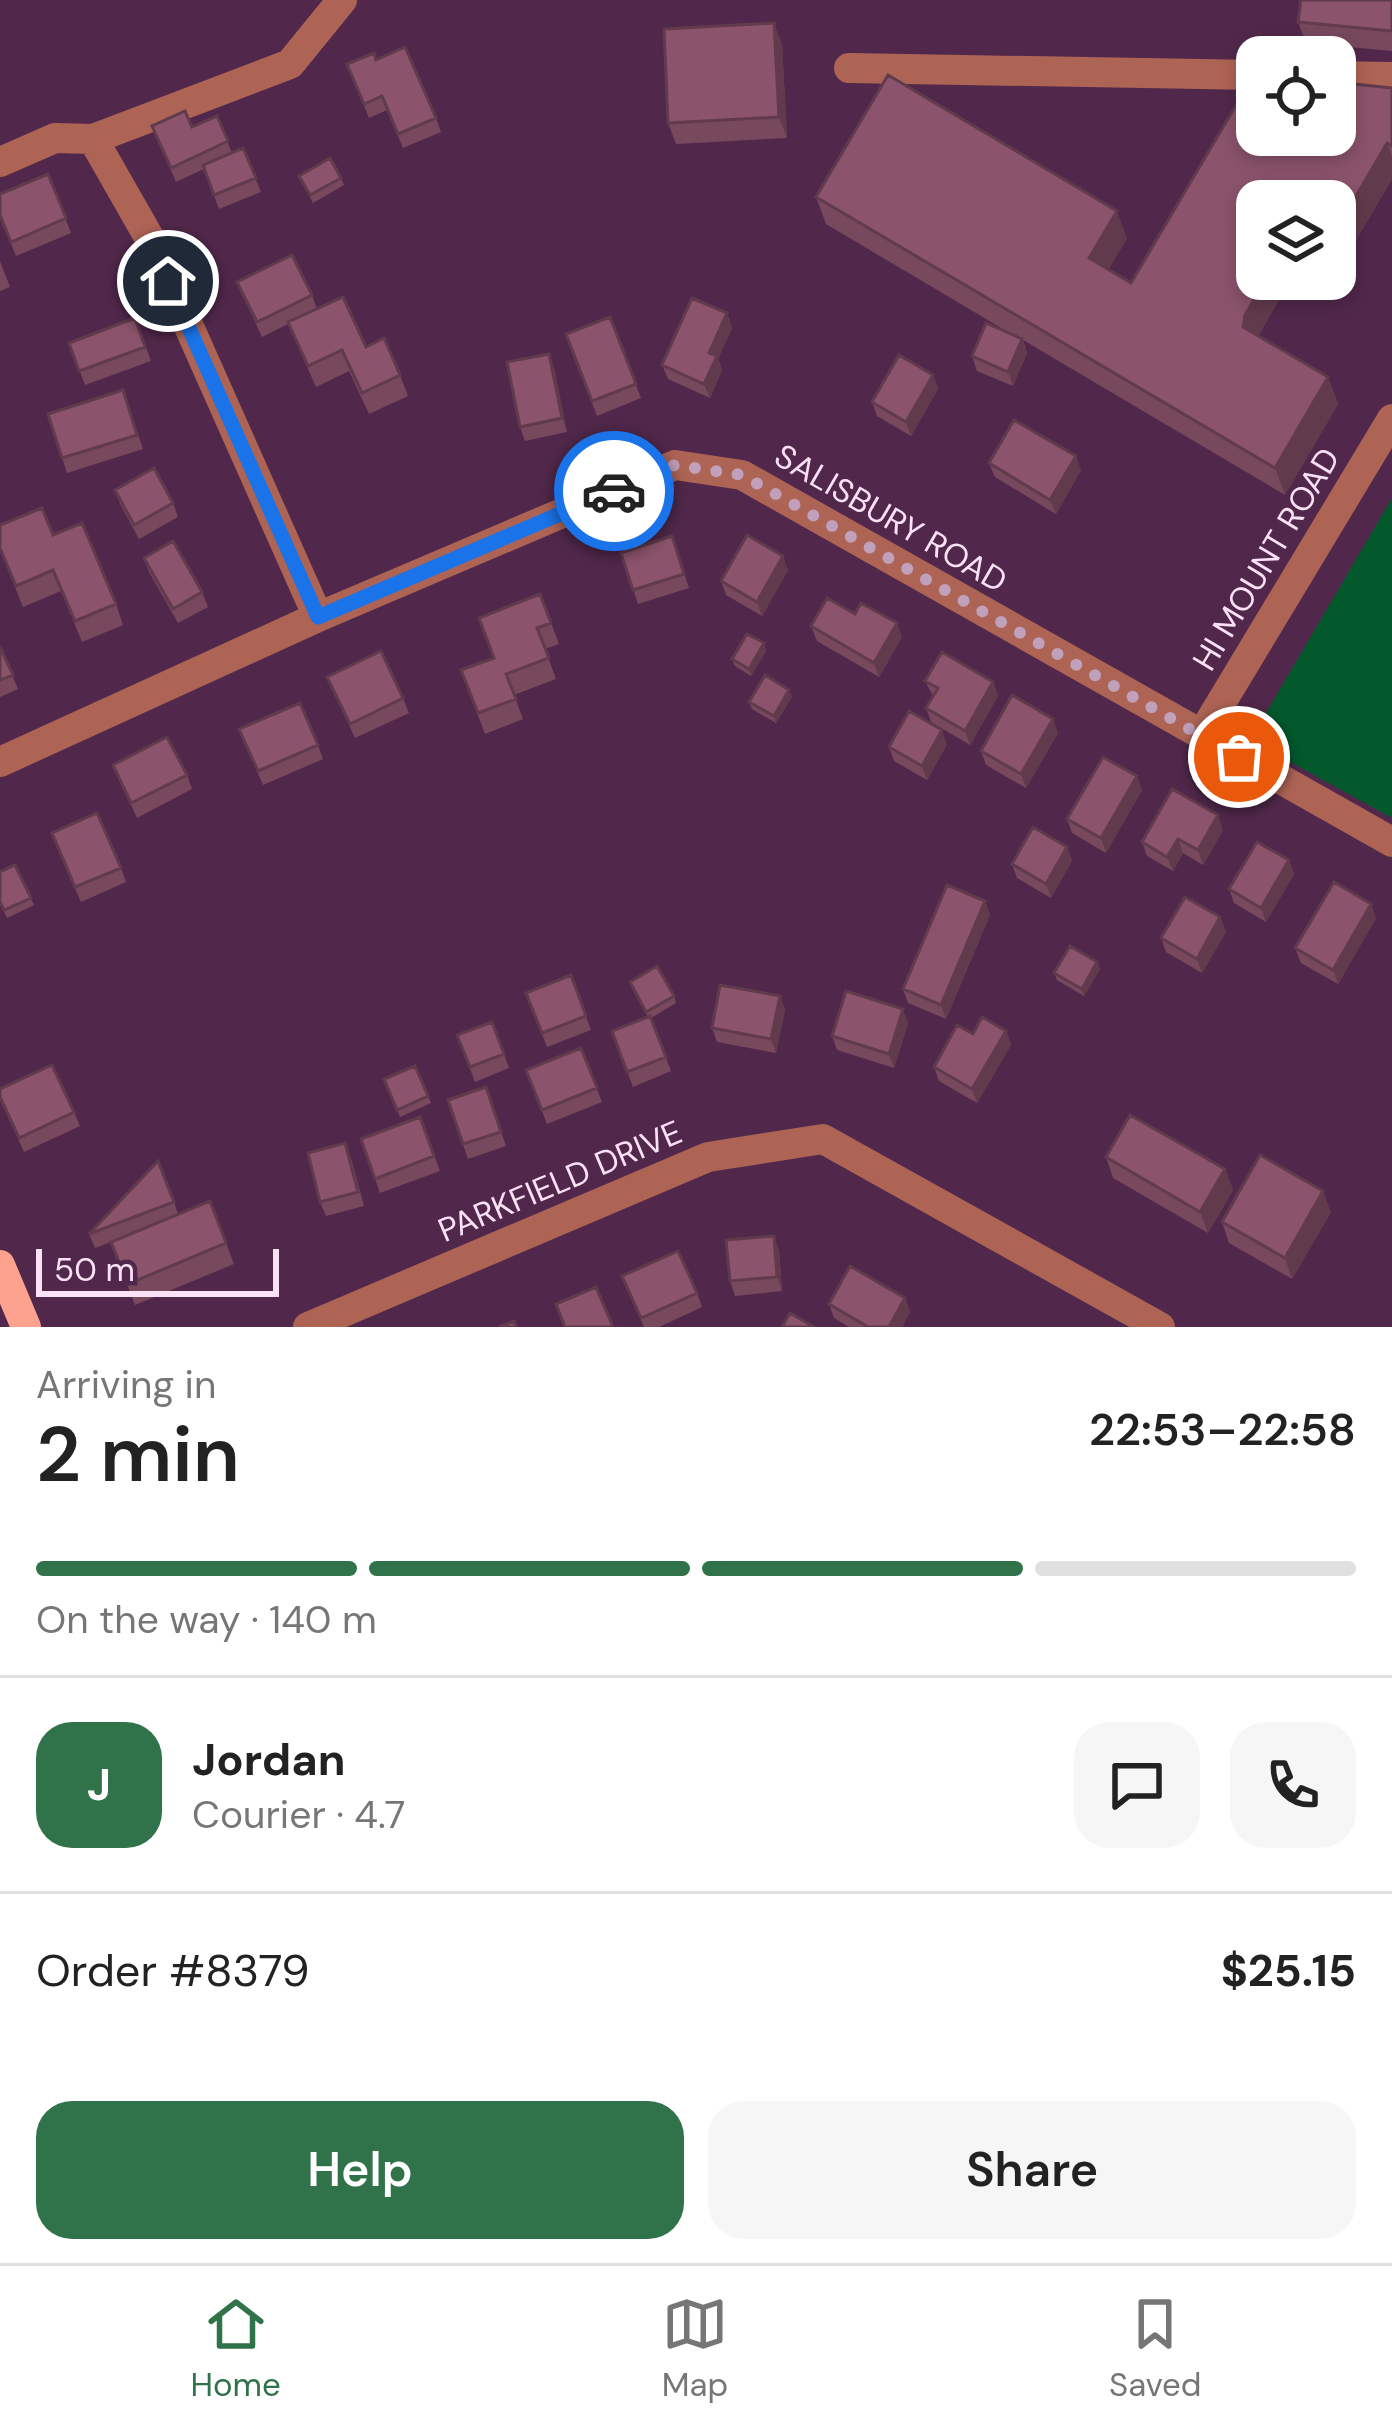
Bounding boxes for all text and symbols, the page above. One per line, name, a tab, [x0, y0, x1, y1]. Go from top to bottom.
map controls	[1236, 36, 1356, 300]
button: locate	[1236, 36, 1356, 156]
button: layers	[1236, 180, 1356, 300]
pin	[117, 230, 219, 332]
icon: home	[135, 248, 201, 314]
courier	[554, 431, 674, 551]
street label: SALISBURY ROAD	[767, 434, 1015, 602]
street label: HI MOUNT ROAD	[1183, 440, 1349, 678]
icon: car	[581, 458, 647, 524]
pin	[1188, 706, 1290, 808]
icon: bag	[1206, 724, 1272, 790]
street label: PARKFIELD DRIVE	[432, 1110, 688, 1252]
scale bar	[36, 1243, 279, 1296]
text: 50 m	[54, 1248, 135, 1291]
text: Arriving in	[36, 1359, 216, 1410]
text: 22:53–22:58	[1089, 1400, 1356, 1459]
text: 2 min	[36, 1404, 240, 1505]
text: On the way · 140 m	[36, 1594, 377, 1645]
button: chat	[1074, 1722, 1200, 1848]
button: phone	[1230, 1722, 1356, 1848]
text: Jordan	[192, 1730, 345, 1789]
text: J	[87, 1755, 111, 1814]
text: Courier · 4.7	[192, 1789, 405, 1840]
text: Order #8379	[36, 1941, 310, 2000]
text: $25.15	[1221, 1941, 1356, 2000]
button: Help	[36, 2101, 684, 2239]
button: Share	[708, 2101, 1356, 2239]
tab: Home	[190, 2291, 281, 2406]
tab: Map	[662, 2291, 728, 2406]
tab: Saved	[1109, 2291, 1202, 2406]

